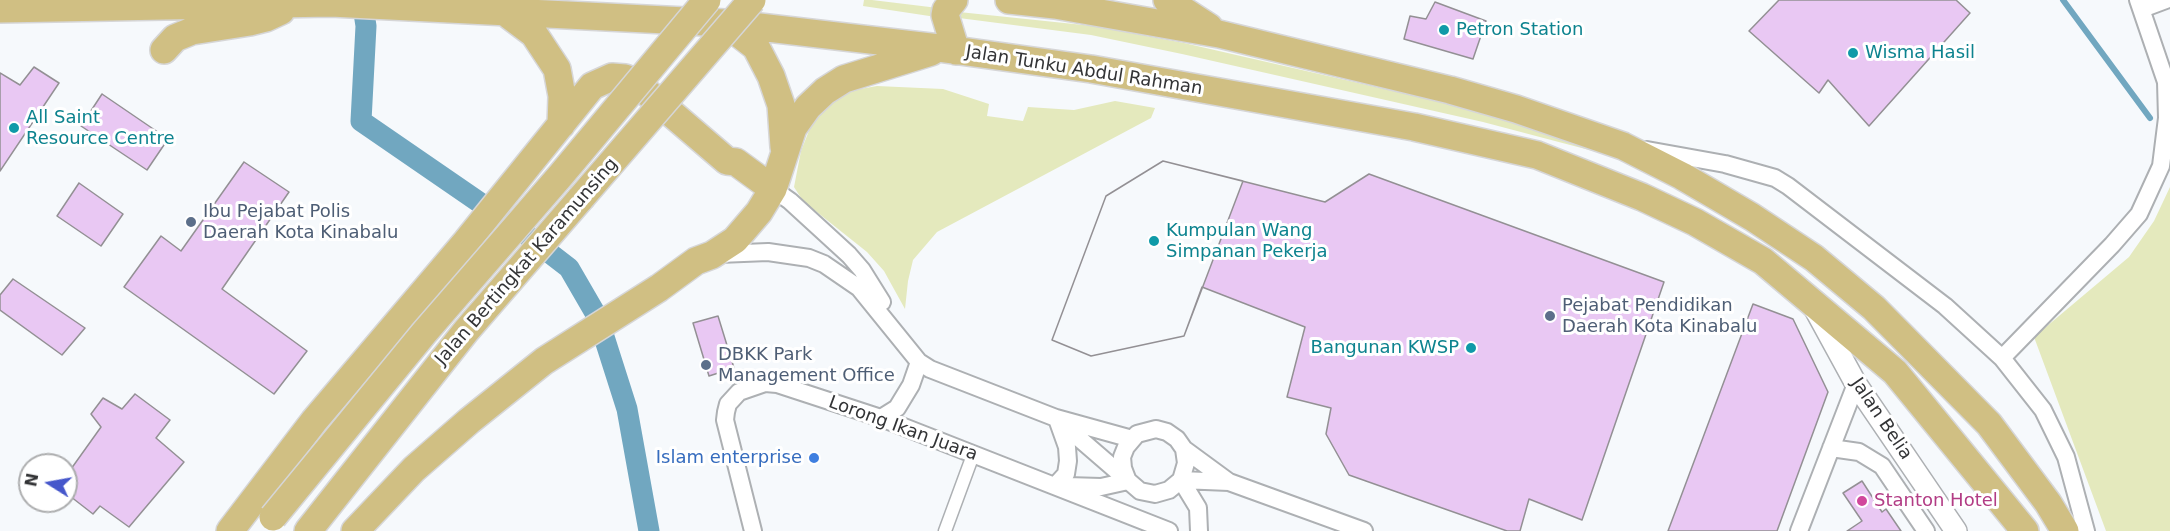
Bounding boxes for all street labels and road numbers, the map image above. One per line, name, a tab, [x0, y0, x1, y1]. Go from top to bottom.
street label: Jalan Tunku Abdul Rahman	[964, 42, 1204, 100]
street label: Jalan Bertingkat Karamunsing	[431, 154, 623, 370]
street label: Jalan Belia	[1846, 374, 1916, 464]
street label: Lorong Ikan Juara	[826, 392, 980, 466]

